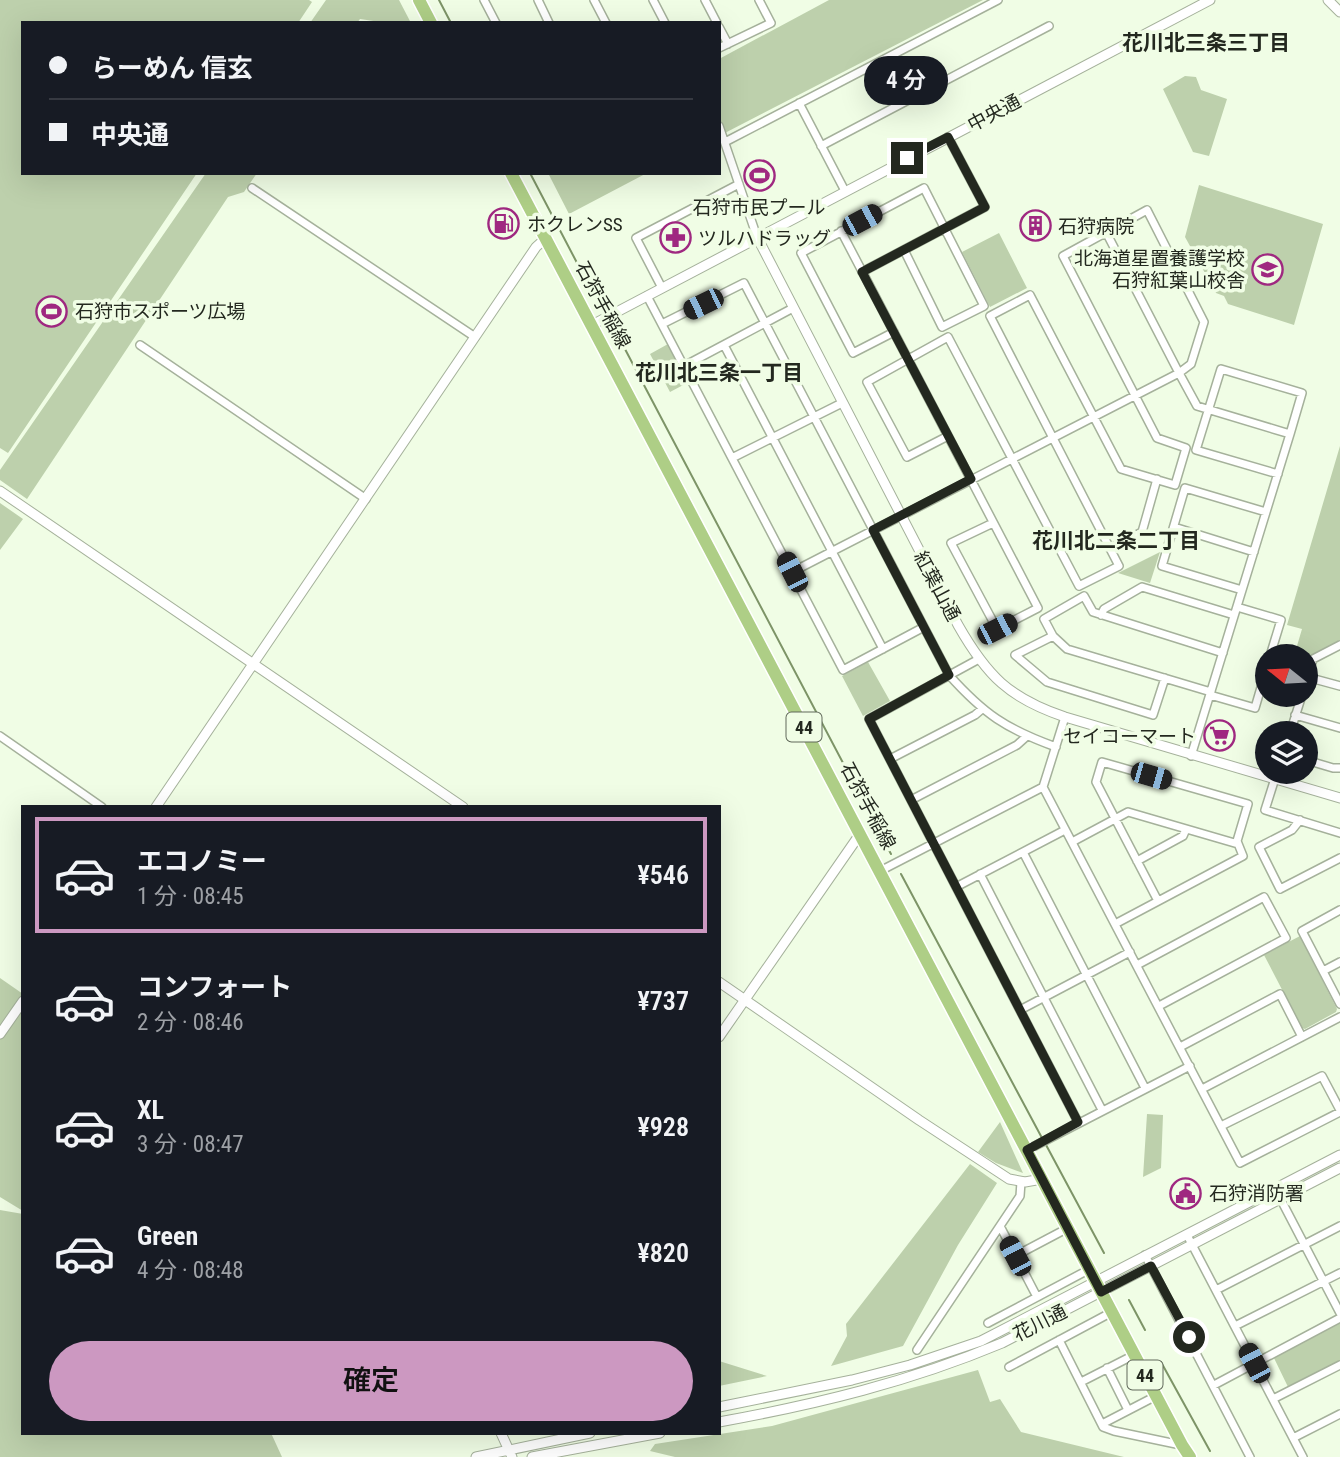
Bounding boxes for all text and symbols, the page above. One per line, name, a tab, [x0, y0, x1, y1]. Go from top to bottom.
district label: 花川北三条三丁目	[1122, 31, 1290, 55]
text: らーめん 信玄	[91, 53, 253, 83]
callout: 4 分	[865, 57, 949, 106]
text: 4 分	[886, 67, 926, 94]
street label: 中央通	[963, 89, 1025, 137]
text: 中央通	[91, 120, 169, 150]
route end	[891, 142, 923, 174]
sports icon: 石狩市民プール	[742, 159, 776, 193]
place label: 石狩市民プール	[692, 196, 826, 219]
car	[839, 201, 886, 239]
fuel station icon: ホクレンSS	[487, 207, 521, 241]
building icon: 石狩病院	[1018, 209, 1052, 243]
place label: ホクレンSS	[527, 213, 623, 236]
place label: 石狩病院	[1058, 215, 1134, 238]
pharmacy icon: ツルハドラッグ	[658, 221, 692, 255]
place label: ツルハドラッグ	[698, 227, 831, 250]
place label: 北海道星置養護学校 石狩紅葉山校舎	[1074, 247, 1245, 292]
school or university icon: 北海道星置養護学校 石狩紅葉山校舎	[1251, 252, 1285, 286]
street label: 石狩手稲線	[571, 258, 635, 352]
car	[680, 285, 727, 323]
sports icon: 石狩市スポーツ広場	[35, 294, 69, 328]
place label: 石狩市スポーツ広場	[75, 300, 246, 323]
district label: 花川北三条一丁目	[635, 361, 803, 385]
district label: 花川北二条二丁目	[1032, 529, 1200, 553]
street label: 紅葉山通	[909, 547, 965, 625]
car	[774, 549, 811, 595]
car	[974, 610, 1021, 648]
north arrow	[1255, 644, 1318, 707]
map controls	[1255, 644, 1318, 784]
road number: 44	[786, 712, 822, 742]
supermarket icon: セイコーマート	[1202, 719, 1236, 753]
button: layers	[1255, 721, 1318, 784]
place label: セイコーマート	[1063, 725, 1196, 748]
street label: 石狩手稲線	[836, 759, 900, 853]
car	[1128, 760, 1175, 792]
icon: car	[53, 844, 116, 907]
text: エコノミー	[137, 846, 267, 876]
text: ¥546	[637, 860, 689, 890]
text: 1 分 · 08:45	[137, 883, 244, 910]
icon: car	[53, 970, 116, 1033]
text: コンフォート	[137, 972, 292, 1002]
text: ¥737	[637, 986, 689, 1016]
text: 2 分 · 08:46	[137, 1009, 244, 1036]
text: XL	[137, 1095, 164, 1125]
icon: car	[53, 1096, 116, 1159]
text: ¥928	[637, 1112, 689, 1142]
text: 3 分 · 08:47	[137, 1131, 244, 1158]
public building icon: 石狩消防署	[1169, 1176, 1203, 1210]
place label: 石狩消防署	[1209, 1182, 1304, 1205]
text: Green	[137, 1221, 198, 1251]
icon: car	[53, 1222, 116, 1285]
car	[996, 1233, 1035, 1279]
text: ¥820	[637, 1238, 689, 1268]
text: 4 分 · 08:48	[137, 1257, 244, 1284]
street label: 花川通	[1009, 1300, 1071, 1346]
route start	[1173, 1321, 1205, 1353]
car	[1235, 1340, 1274, 1386]
button: 確定	[49, 1341, 693, 1421]
road number: 44	[1128, 1360, 1162, 1390]

